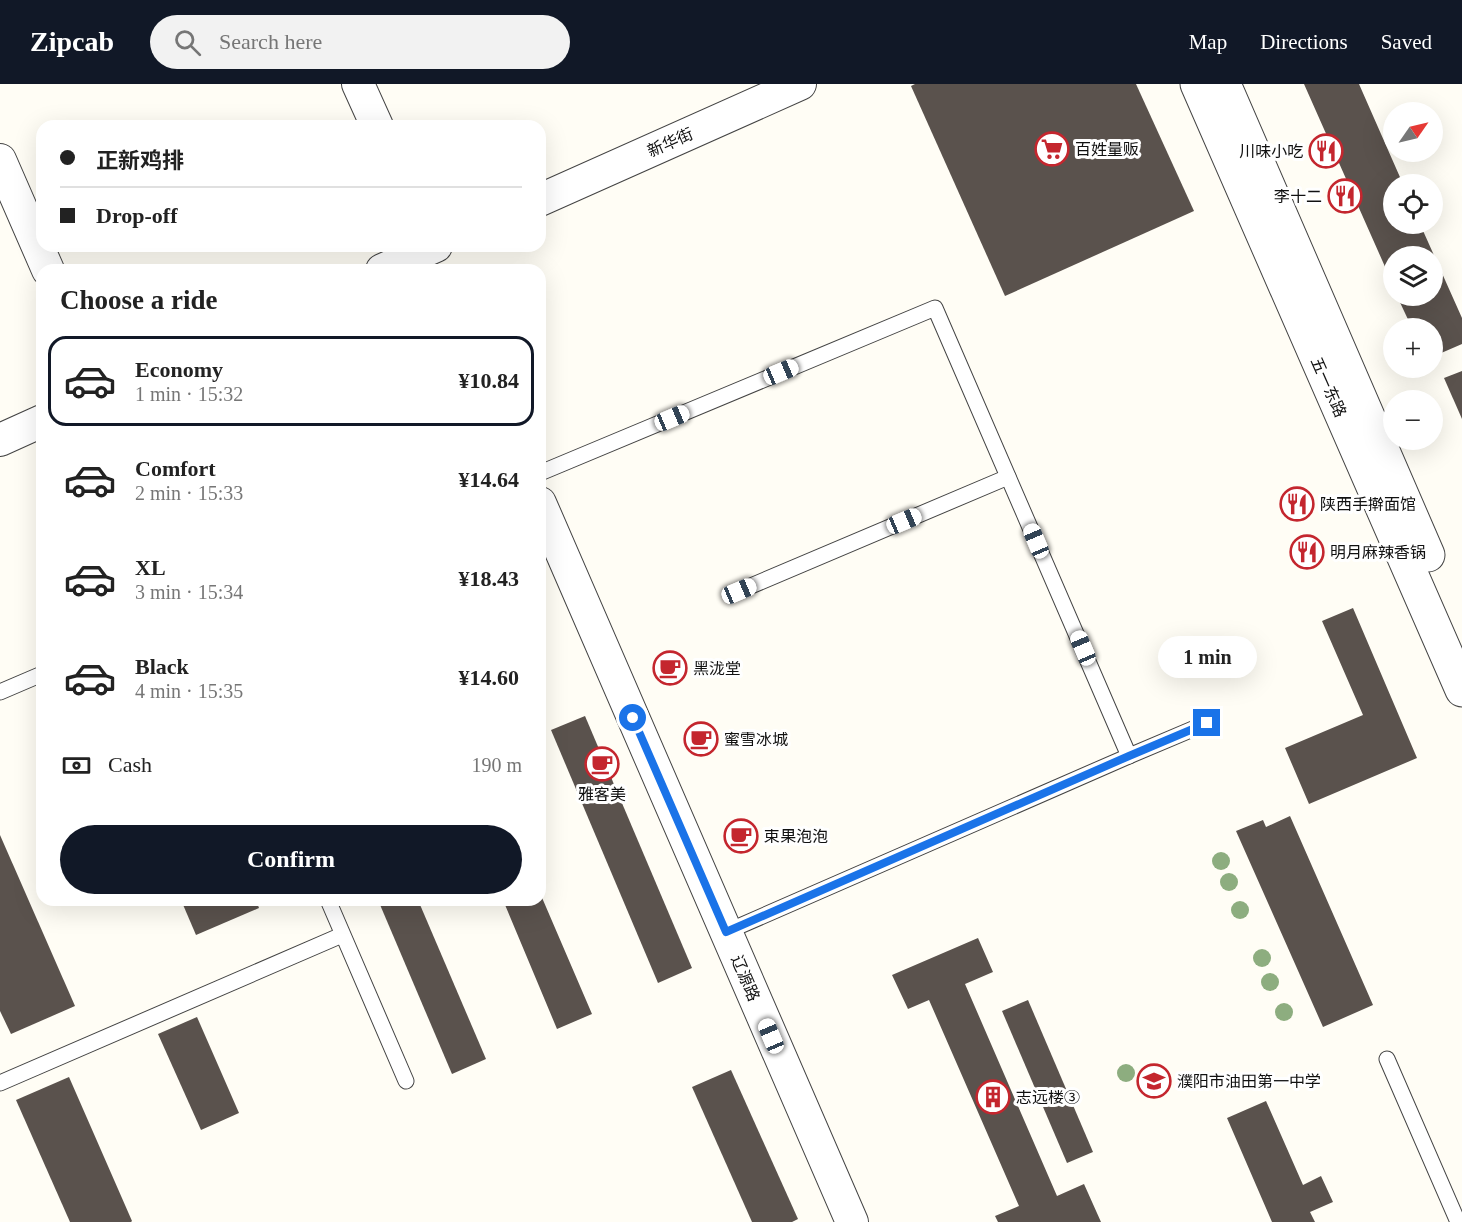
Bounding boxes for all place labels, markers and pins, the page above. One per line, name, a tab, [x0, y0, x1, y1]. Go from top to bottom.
supermarket icon: 百姓量贩	[1034, 131, 1070, 167]
restaurant icon: 川味小吃	[1308, 133, 1344, 169]
place label: 百姓量贩	[1075, 141, 1139, 158]
place label: 川味小吃	[1239, 143, 1303, 160]
restaurant icon: 李十二	[1327, 178, 1363, 214]
place label: 李十二	[1274, 188, 1322, 205]
restaurant icon: 陕西手擀面馆	[1279, 486, 1315, 522]
place label: 陕西手擀面馆	[1320, 496, 1416, 513]
restaurant icon: 明月麻辣香锅	[1289, 534, 1325, 570]
place label: 明月麻辣香锅	[1330, 544, 1426, 561]
cafe icon: 黑泷堂	[652, 650, 688, 686]
place label: 黑泷堂	[693, 660, 741, 677]
cafe icon: 蜜雪冰城	[683, 721, 719, 757]
place label: 蜜雪冰城	[724, 731, 788, 748]
cafe icon: 雅客美	[584, 746, 620, 782]
place label: 雅客美	[578, 786, 626, 803]
cafe icon: 束果泡泡	[723, 818, 759, 854]
place label: 束果泡泡	[764, 828, 828, 845]
school or university icon: 濮阳市油田第一中学	[1136, 1063, 1172, 1099]
place label: 濮阳市油田第一中学	[1177, 1073, 1321, 1090]
building icon: 志远楼③	[975, 1079, 1011, 1115]
place label: 志远楼③	[1016, 1089, 1080, 1106]

